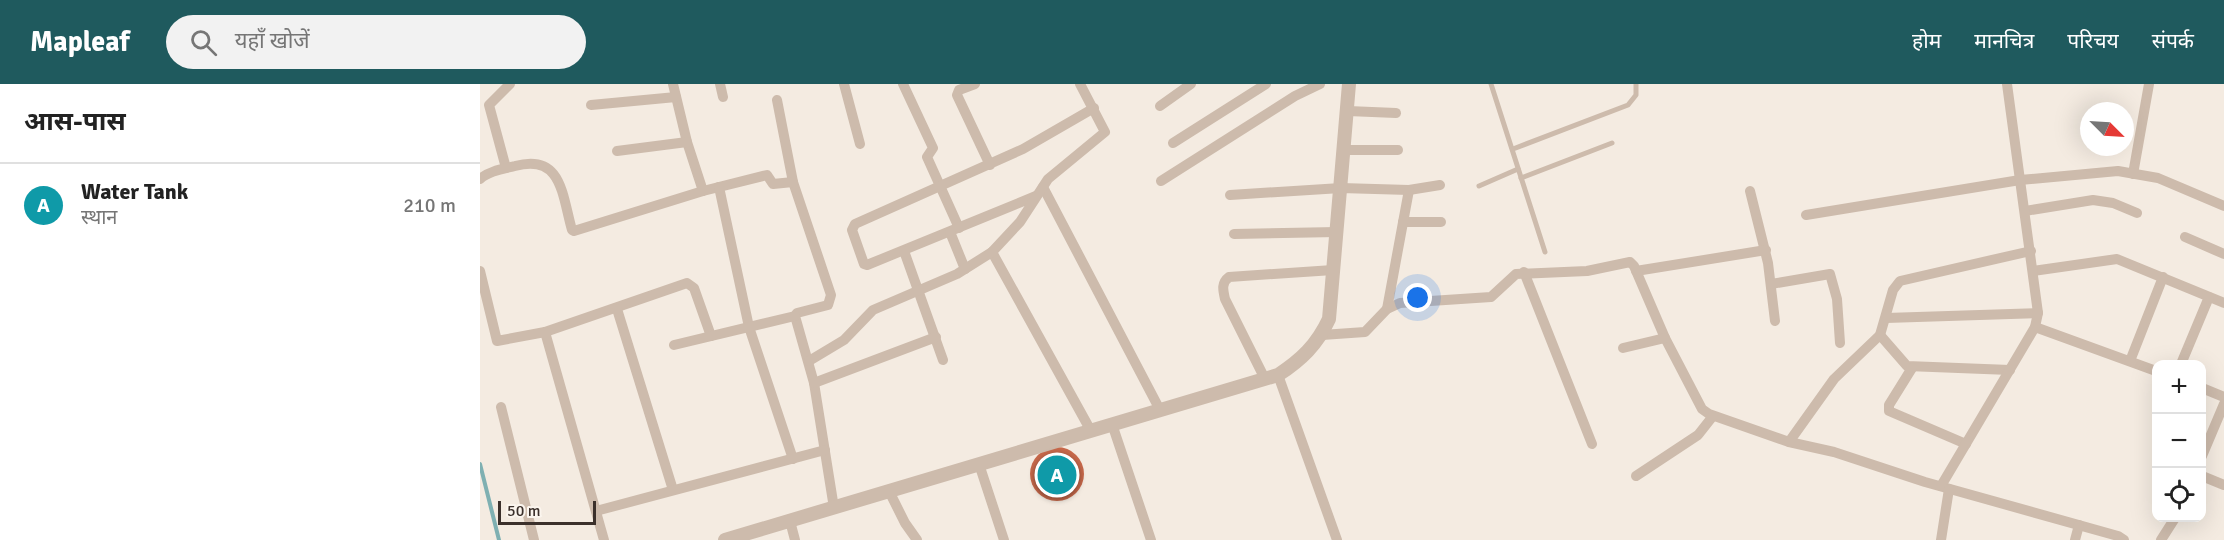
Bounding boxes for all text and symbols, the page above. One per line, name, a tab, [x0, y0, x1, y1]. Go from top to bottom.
search box	[166, 15, 586, 69]
text: Mapleaf	[30, 25, 130, 59]
icon: search	[187, 26, 220, 59]
text: यहाँ खोजें	[235, 27, 310, 54]
text: होम	[1912, 28, 1941, 54]
text: मानचित्र	[1974, 28, 2034, 54]
text: परिचय	[2067, 28, 2119, 54]
text: संपर्क	[2152, 28, 2194, 54]
north arrow	[2080, 102, 2134, 156]
text: आस-पास	[24, 106, 126, 138]
text: Water Tank	[81, 178, 188, 205]
text: A	[37, 193, 50, 218]
text: 210 m	[403, 193, 456, 218]
text: स्थान	[81, 205, 117, 230]
your location	[1403, 283, 1432, 312]
map controls	[2152, 360, 2206, 522]
button: +	[2152, 360, 2206, 414]
button: −	[2152, 414, 2206, 468]
pin: A	[1038, 452, 1076, 498]
button: locate	[2152, 468, 2206, 522]
scale bar	[498, 498, 596, 526]
text: 50 m	[507, 501, 541, 521]

